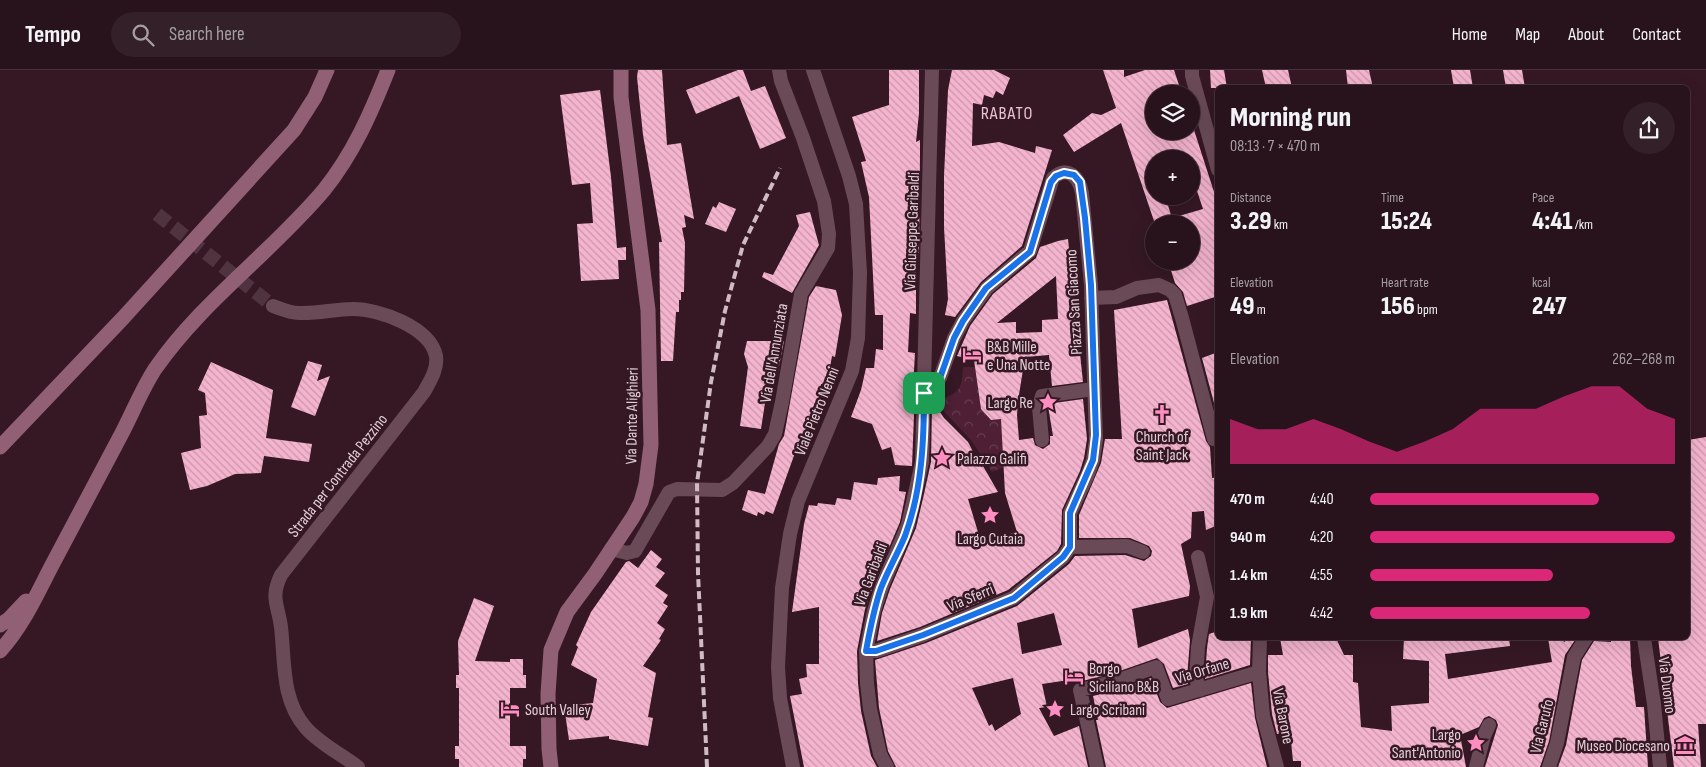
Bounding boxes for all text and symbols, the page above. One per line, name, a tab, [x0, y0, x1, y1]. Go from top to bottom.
search box	[111, 12, 461, 57]
text: Tempo	[25, 20, 81, 49]
icon: search	[129, 21, 157, 49]
text: Search here	[169, 23, 245, 46]
text: Home	[1452, 24, 1487, 45]
text: Map	[1515, 24, 1540, 45]
text: About	[1568, 24, 1604, 45]
text: Contact	[1632, 24, 1681, 45]
map controls	[1145, 85, 1200, 270]
button: layers	[1145, 85, 1200, 140]
text: Morning run	[1230, 101, 1351, 134]
button: share	[1623, 102, 1675, 154]
district label: RABATO	[981, 103, 1033, 124]
text: 08:13 · 7 × 470 m	[1230, 137, 1320, 156]
button: +	[1145, 150, 1200, 205]
street label: Via Giuseppe Garibaldi	[901, 172, 924, 290]
text: Distance	[1230, 189, 1271, 206]
text: Time	[1381, 189, 1404, 206]
text: Pace	[1532, 189, 1554, 206]
text: 3.29	[1230, 206, 1271, 237]
text: 15:24	[1381, 206, 1432, 237]
text: 4:41	[1532, 206, 1573, 237]
button: −	[1145, 215, 1200, 270]
text: km	[1271, 216, 1288, 233]
text: /km	[1573, 216, 1593, 233]
street label: Piazza San Giacomo	[1062, 249, 1087, 355]
text: Elevation	[1230, 274, 1273, 291]
text: Heart rate	[1381, 274, 1429, 291]
text: kcal	[1532, 274, 1551, 291]
text: 49	[1230, 291, 1254, 322]
text: 156	[1381, 291, 1415, 322]
text: 247	[1532, 291, 1566, 322]
text: m	[1254, 301, 1266, 318]
text: bpm	[1415, 301, 1438, 318]
street label: Via dell'Annunziata	[756, 302, 793, 404]
place label: B&B Mille e Una Notte	[987, 338, 1050, 375]
hotel icon: B&B Mille e Una Notte	[961, 344, 983, 366]
text: Elevation	[1230, 350, 1279, 369]
text: 262–268 m	[1612, 350, 1675, 369]
street label: Viale Pietro Nenni	[791, 364, 844, 459]
street label: Via Dante Alighieri	[622, 367, 643, 465]
pin	[903, 372, 945, 414]
icon: arrive	[910, 379, 938, 407]
place icon: Largo Re	[1037, 391, 1059, 413]
place label: Largo Re	[988, 394, 1033, 413]
church icon: Church of Saint Jack	[1151, 403, 1173, 425]
street label: Strada per Contrada Pezzino	[284, 411, 392, 541]
place label: Church of Saint Jack	[1136, 428, 1189, 465]
place icon: Palazzo Galifi	[931, 447, 953, 469]
place label: Palazzo Galifi	[957, 450, 1027, 469]
text: 470 m	[1230, 490, 1265, 509]
text: 4:40	[1310, 490, 1334, 509]
place icon: Largo Cutaia	[979, 504, 1001, 526]
text: 940 m	[1230, 528, 1266, 547]
text: 4:20	[1310, 528, 1333, 547]
place label: Largo Cutaia	[957, 530, 1023, 549]
street label: Via Garibaldi	[851, 540, 892, 609]
text: 1.4 km	[1230, 566, 1268, 585]
text: 4:55	[1310, 566, 1333, 585]
street label: Via Sferri	[944, 580, 997, 616]
text: 1.9 km	[1230, 604, 1268, 623]
text: 4:42	[1310, 604, 1333, 623]
street label: Via Orfane	[1173, 654, 1232, 689]
street label: Via Duomo	[1654, 656, 1679, 715]
place label: Borgo Siciliano B&B	[1089, 660, 1159, 697]
hotel icon: Borgo Siciliano B&B	[1063, 666, 1085, 688]
street label: Via Barone	[1268, 687, 1297, 746]
street label: Via Garufo	[1527, 697, 1558, 755]
hotel icon: South Valley	[499, 698, 521, 720]
place icon: Largo Scribani	[1044, 698, 1066, 720]
place label: South Valley	[525, 701, 591, 720]
place label: Largo Scribani	[1070, 701, 1145, 720]
place label: Largo Sant'Antonio	[1392, 726, 1461, 763]
place icon: Largo Sant'Antonio	[1465, 732, 1487, 754]
museum icon: Museo Diocesano	[1674, 734, 1696, 756]
place label: Museo Diocesano	[1577, 737, 1670, 756]

